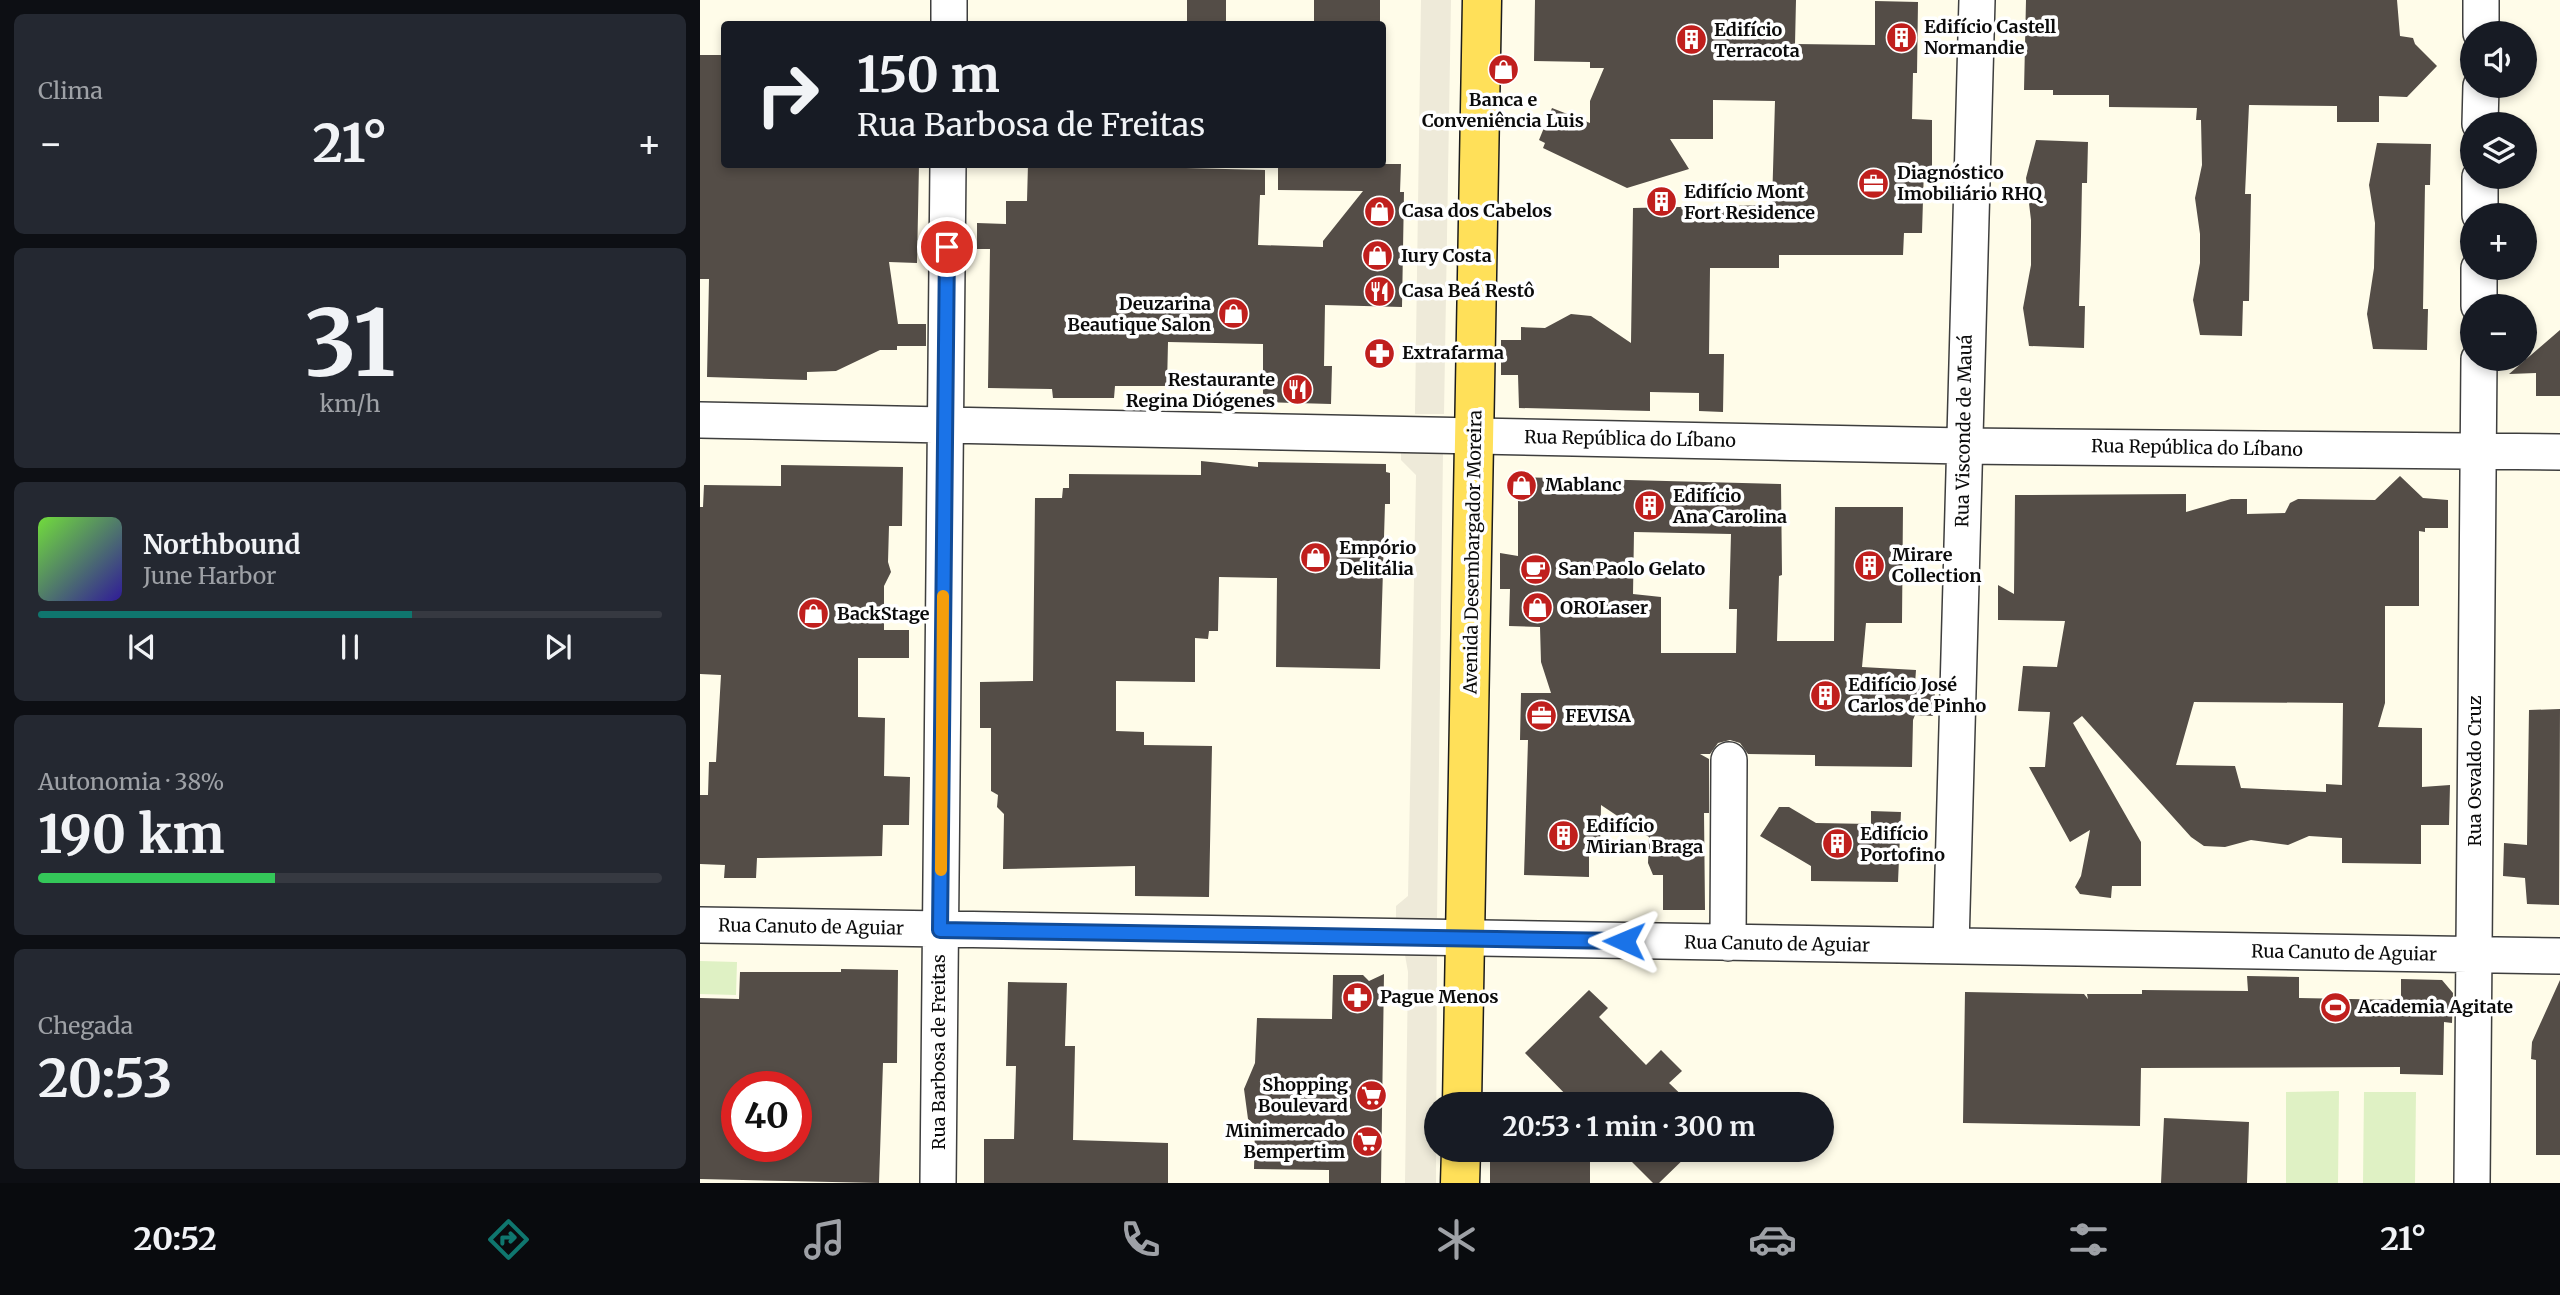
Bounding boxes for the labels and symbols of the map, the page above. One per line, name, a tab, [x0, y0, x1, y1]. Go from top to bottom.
place label: Edifício Castell Normandie	[1924, 15, 2056, 59]
place label: Edifício Terracota	[1714, 18, 1800, 62]
building icon: Edifício Castell Normandie	[1884, 20, 1918, 54]
building icon: Edifício Terracota	[1674, 23, 1708, 57]
shop icon: Banca e Conveniência Luis	[1486, 52, 1520, 86]
place label: Banca e Conveniência Luis	[1422, 88, 1584, 132]
place label: Diagnóstico Imobiliário RHQ	[1897, 161, 2044, 205]
office icon: Diagnóstico Imobiliário RHQ	[1857, 166, 1891, 200]
place label: Edifício Mont Fort Residence	[1684, 180, 1815, 224]
building icon: Edifício Mont Fort Residence	[1644, 185, 1678, 219]
shop icon: Casa dos Cabelos	[1362, 194, 1396, 228]
place label: Casa dos Cabelos	[1402, 199, 1552, 222]
pin	[917, 217, 977, 277]
shop icon: Iury Costa	[1361, 239, 1395, 273]
place label: Iury Costa	[1401, 244, 1492, 267]
restaurant icon: Casa Beá Restô	[1362, 274, 1396, 308]
place label: Casa Beá Restô	[1402, 279, 1535, 302]
place label: Deuzarina Beautique Salon	[1067, 292, 1211, 336]
shop icon: Deuzarina Beautique Salon	[1217, 297, 1251, 331]
street label: Rua Visconde de Mauá	[1950, 334, 1977, 528]
pharmacy icon: Extrafarma	[1362, 336, 1396, 370]
place label: Extrafarma	[1402, 341, 1504, 364]
place label: Restaurante Regina Diógenes	[1126, 368, 1275, 412]
restaurant icon: Restaurante Regina Diógenes	[1281, 373, 1315, 407]
street label: Avenida Desembargador Moreira	[1459, 409, 1486, 695]
street label: Rua República do Líbano	[1524, 425, 1736, 452]
street label: Rua República do Líbano	[2091, 434, 2303, 461]
shop icon: Mablanc	[1505, 468, 1539, 502]
place label: Mablanc	[1545, 473, 1621, 496]
place label: Edifício Ana Carolina	[1672, 484, 1787, 528]
building icon: Edifício Ana Carolina	[1633, 489, 1667, 523]
place label: Empório Delitália	[1339, 536, 1416, 580]
shop icon: Empório Delitália	[1299, 541, 1333, 575]
place label: Mirare Collection	[1892, 543, 1981, 587]
building icon: Mirare Collection	[1852, 548, 1886, 582]
cafe icon: San Paolo Gelato	[1518, 552, 1552, 586]
place label: San Paolo Gelato	[1558, 557, 1705, 580]
shop icon: OROLaser	[1520, 591, 1554, 625]
place label: OROLaser	[1560, 596, 1648, 619]
shop icon: BackStage	[797, 597, 831, 631]
place label: BackStage	[837, 602, 930, 625]
place label: Edifício José Carlos de Pinho	[1848, 673, 1986, 717]
building icon: Edifício José Carlos de Pinho	[1808, 678, 1842, 712]
street label: Rua Osvaldo Cruz	[2463, 695, 2486, 847]
office icon: FEVISA	[1525, 699, 1559, 733]
place label: FEVISA	[1565, 704, 1631, 727]
place label: Edifício Mirian Braga	[1586, 814, 1703, 858]
building icon: Edifício Mirian Braga	[1546, 819, 1580, 853]
place label: Edifício Portofino	[1860, 822, 1945, 866]
building icon: Edifício Portofino	[1820, 827, 1854, 861]
position arrow	[1587, 904, 1661, 978]
street label: Rua Canuto de Aguiar	[718, 913, 904, 940]
street label: Rua Canuto de Aguiar	[1684, 930, 1870, 957]
street label: Rua Canuto de Aguiar	[2251, 939, 2437, 966]
street label: Rua Barbosa de Freitas	[927, 954, 950, 1150]
pharmacy icon: Pague Menos	[1340, 980, 1374, 1014]
place label: Pague Menos	[1380, 985, 1498, 1008]
sports icon: Academia Agitate	[2318, 990, 2352, 1024]
place label: Academia Agitate	[2357, 995, 2513, 1018]
speed limit sign: 40	[721, 1071, 812, 1162]
place label: Shopping Boulevard	[1258, 1073, 1348, 1117]
supermarket icon: Shopping Boulevard	[1354, 1078, 1388, 1112]
place label: Minimercado Bempertim	[1225, 1119, 1345, 1163]
supermarket icon: Minimercado Bempertim	[1351, 1124, 1385, 1158]

